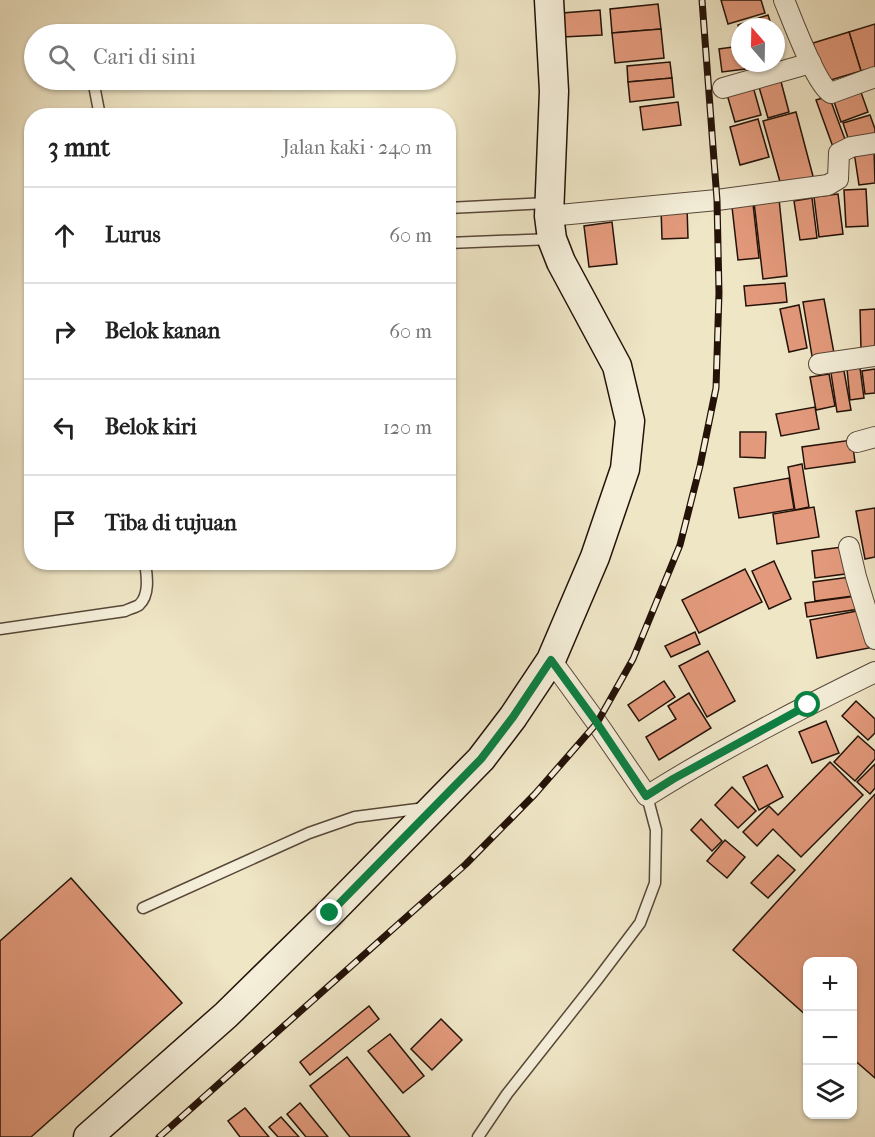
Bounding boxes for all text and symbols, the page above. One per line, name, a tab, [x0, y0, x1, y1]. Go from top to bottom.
north arrow	[731, 18, 785, 72]
search box	[24, 24, 456, 90]
icon: search	[45, 41, 78, 74]
text: Cari di sini	[93, 44, 196, 70]
text: 3 mnt	[48, 132, 110, 163]
text: Jalan kaki · 240 m	[283, 136, 432, 159]
icon: ahead	[48, 219, 81, 252]
text: Lurus	[105, 222, 161, 248]
text: 60 m	[389, 224, 432, 247]
icon: right	[48, 315, 81, 348]
text: Belok kanan	[105, 318, 220, 344]
text: 60 m	[389, 320, 432, 343]
icon: left	[48, 411, 81, 444]
text: Belok kiri	[105, 414, 197, 440]
text: 120 m	[383, 416, 432, 439]
icon: arrive	[48, 507, 81, 540]
text: Tiba di tujuan	[105, 510, 237, 536]
route start	[794, 691, 820, 717]
route end	[316, 899, 342, 925]
map controls	[803, 957, 857, 1119]
button: +	[803, 957, 857, 1011]
button: −	[803, 1011, 857, 1065]
button: layers	[803, 1065, 857, 1119]

